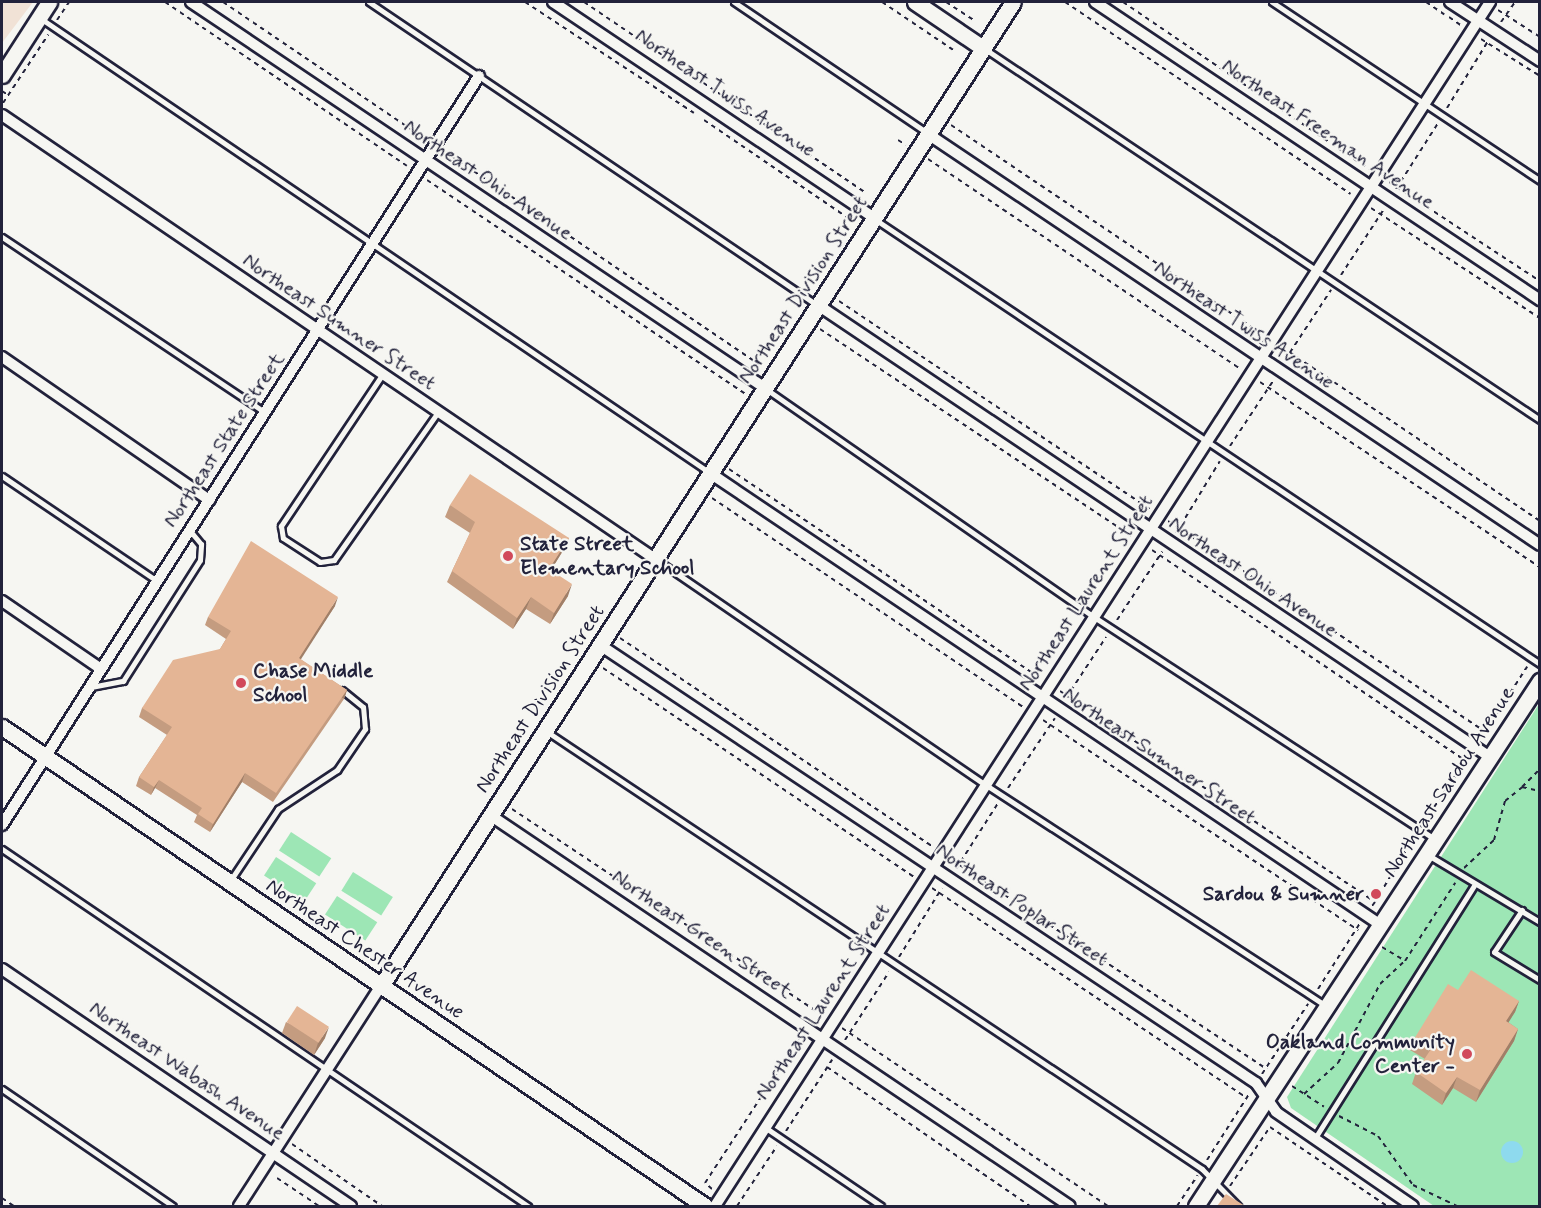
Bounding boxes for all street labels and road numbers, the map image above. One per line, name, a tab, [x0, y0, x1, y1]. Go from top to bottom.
street label: Northeast Twiss Avenue	[631, 24, 819, 162]
street label: Northeast Freeman Avenue	[1219, 55, 1437, 213]
street label: Northeast Ohio Avenue	[399, 114, 577, 246]
street label: Northeast Division Street	[732, 190, 874, 390]
street label: Northeast Sumner Street	[236, 247, 442, 397]
street label: Northeast Twiss Avenue	[1150, 256, 1338, 394]
street label: Northeast State Street	[158, 348, 290, 532]
street label: Northeast Laurent Street	[1012, 489, 1160, 697]
street label: Northeast Ohio Avenue	[1164, 511, 1342, 643]
street label: Northeast Division Street	[469, 599, 611, 799]
street label: Northeast Sumner Street	[1056, 681, 1262, 831]
street label: Northeast Sardou Avenue	[1378, 682, 1520, 882]
street label: Northeast Poplar Street	[929, 837, 1115, 973]
street label: Northeast Green Street	[607, 864, 797, 1004]
street label: Northeast Chester Avenue	[262, 874, 468, 1024]
street label: Northeast Laurent Street	[749, 898, 897, 1106]
street label: Northeast Wabash Avenue	[84, 996, 290, 1146]

